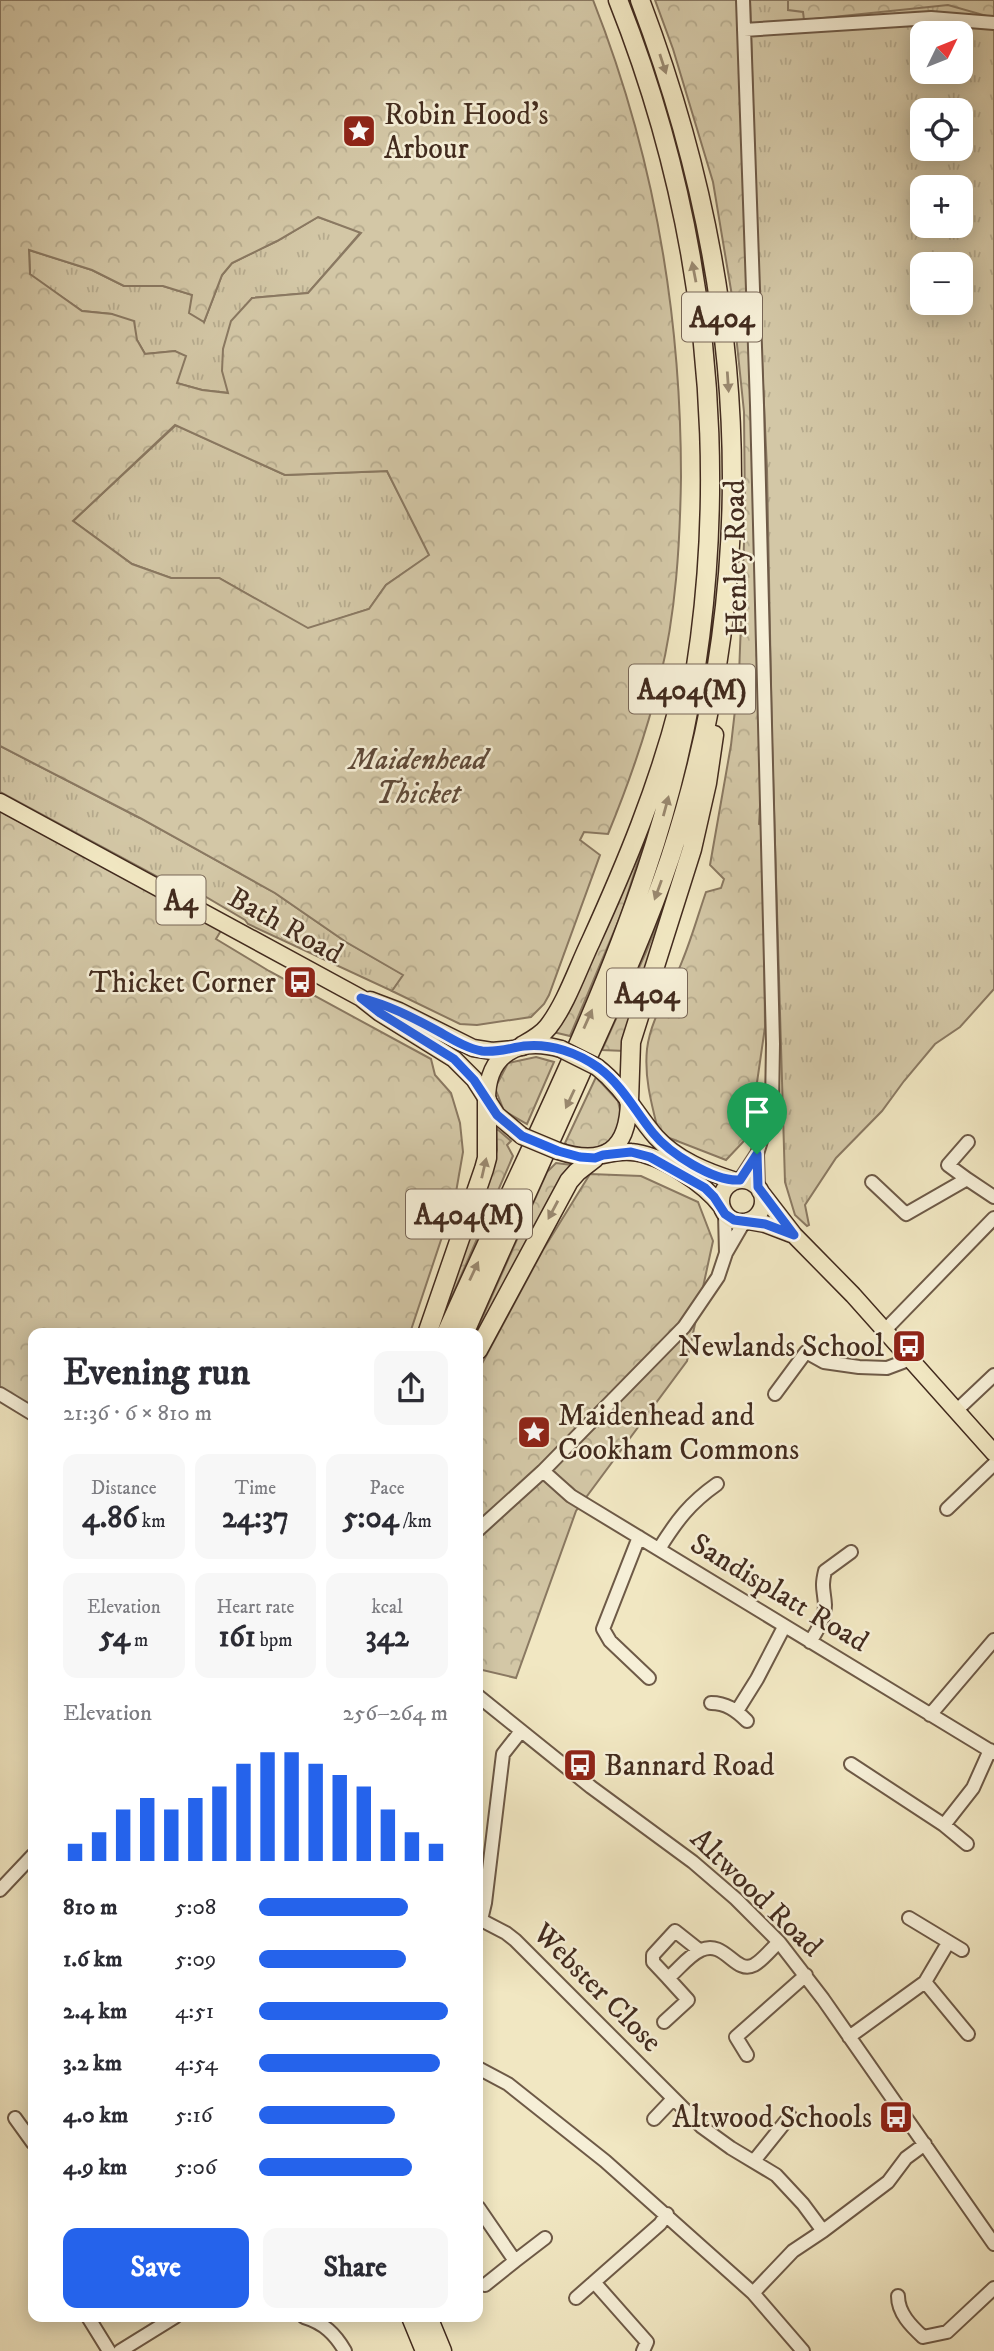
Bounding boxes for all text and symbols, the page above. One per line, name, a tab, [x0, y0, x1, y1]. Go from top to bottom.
north arrow	[910, 21, 973, 84]
map controls	[910, 21, 973, 315]
one-way arrow	[658, 54, 669, 75]
place label: Robin Hood's Arbour	[384, 97, 548, 168]
button: locate	[910, 98, 973, 161]
place icon: Robin Hood's Arbour	[340, 112, 378, 150]
button: +	[910, 175, 973, 238]
button: −	[910, 252, 973, 315]
one-way arrow	[688, 261, 699, 283]
road number: A404	[682, 292, 762, 342]
one-way arrow	[723, 371, 734, 393]
street label: Henley Road	[717, 479, 756, 637]
road number: A404(M)	[629, 664, 755, 714]
park label: Maidenhead Thicket	[347, 742, 492, 813]
one-way arrow	[661, 795, 672, 817]
road number: A4	[156, 876, 206, 925]
one-way arrow	[653, 879, 664, 900]
street label: Bath Road	[221, 880, 349, 973]
bus stop icon: Thicket Corner	[281, 963, 319, 1001]
place label: Thicket Corner	[89, 965, 276, 1002]
road number: A404	[607, 968, 687, 1018]
one-way arrow	[582, 1008, 593, 1029]
pin	[727, 1082, 787, 1154]
one-way arrow	[564, 1089, 576, 1109]
icon: arrive	[738, 1093, 776, 1131]
one-way arrow	[479, 1157, 490, 1179]
road number: A404(M)	[406, 1190, 532, 1238]
one-way arrow	[547, 1200, 558, 1220]
one-way arrow	[468, 1261, 480, 1281]
bus stop icon: Newlands School	[890, 1327, 928, 1365]
place label: Newlands School	[678, 1329, 884, 1366]
text: Evening run	[63, 1349, 250, 1397]
button: share	[374, 1351, 448, 1425]
place label: Maidenhead and Cookham Commons	[558, 1398, 799, 1469]
text: 21:36 · 6 × 810 m	[63, 1399, 212, 1428]
place icon: Maidenhead and Cookham Commons	[515, 1413, 553, 1451]
text: Distance	[91, 1477, 157, 1500]
text: Time	[235, 1477, 276, 1500]
text: Pace	[370, 1477, 405, 1500]
text: 4.86	[82, 1500, 138, 1537]
text: 24:37	[222, 1500, 289, 1537]
text: 5:04	[343, 1500, 399, 1537]
text: km	[138, 1510, 166, 1533]
text: /km	[399, 1510, 432, 1533]
street label: Sandisplatt Road	[683, 1526, 875, 1661]
text: Elevation	[87, 1596, 161, 1619]
text: Heart rate	[217, 1596, 294, 1619]
text: kcal	[372, 1596, 403, 1619]
text: 54	[99, 1619, 130, 1656]
text: 161	[218, 1619, 256, 1656]
text: 342	[366, 1619, 409, 1656]
text: m	[130, 1629, 148, 1652]
text: bpm	[256, 1629, 293, 1652]
text: Elevation	[63, 1699, 152, 1728]
text: 256–264 m	[343, 1699, 448, 1728]
bus stop icon: Bannard Road	[561, 1746, 599, 1784]
place label: Bannard Road	[604, 1748, 774, 1785]
street label: Altwood Road	[682, 1821, 830, 1965]
text: 810 m	[63, 1893, 117, 1922]
text: 5:08	[175, 1893, 216, 1922]
street label: Webster Close	[524, 1915, 669, 2061]
text: 1.6 km	[63, 1945, 122, 1974]
text: 5:09	[175, 1945, 216, 1974]
text: 2.4 km	[63, 1997, 127, 2026]
text: 4:51	[175, 1997, 214, 2026]
text: 3.2 km	[63, 2049, 122, 2078]
text: 4:54	[175, 2049, 218, 2078]
bus stop icon: Altwood Schools	[877, 2098, 915, 2136]
place label: Altwood Schools	[672, 2100, 872, 2137]
text: 4.0 km	[63, 2101, 128, 2130]
text: 5:16	[175, 2101, 213, 2130]
text: 4.9 km	[63, 2153, 127, 2182]
text: 5:06	[175, 2153, 217, 2182]
button: Save	[63, 2228, 249, 2308]
button: Share	[263, 2228, 448, 2308]

